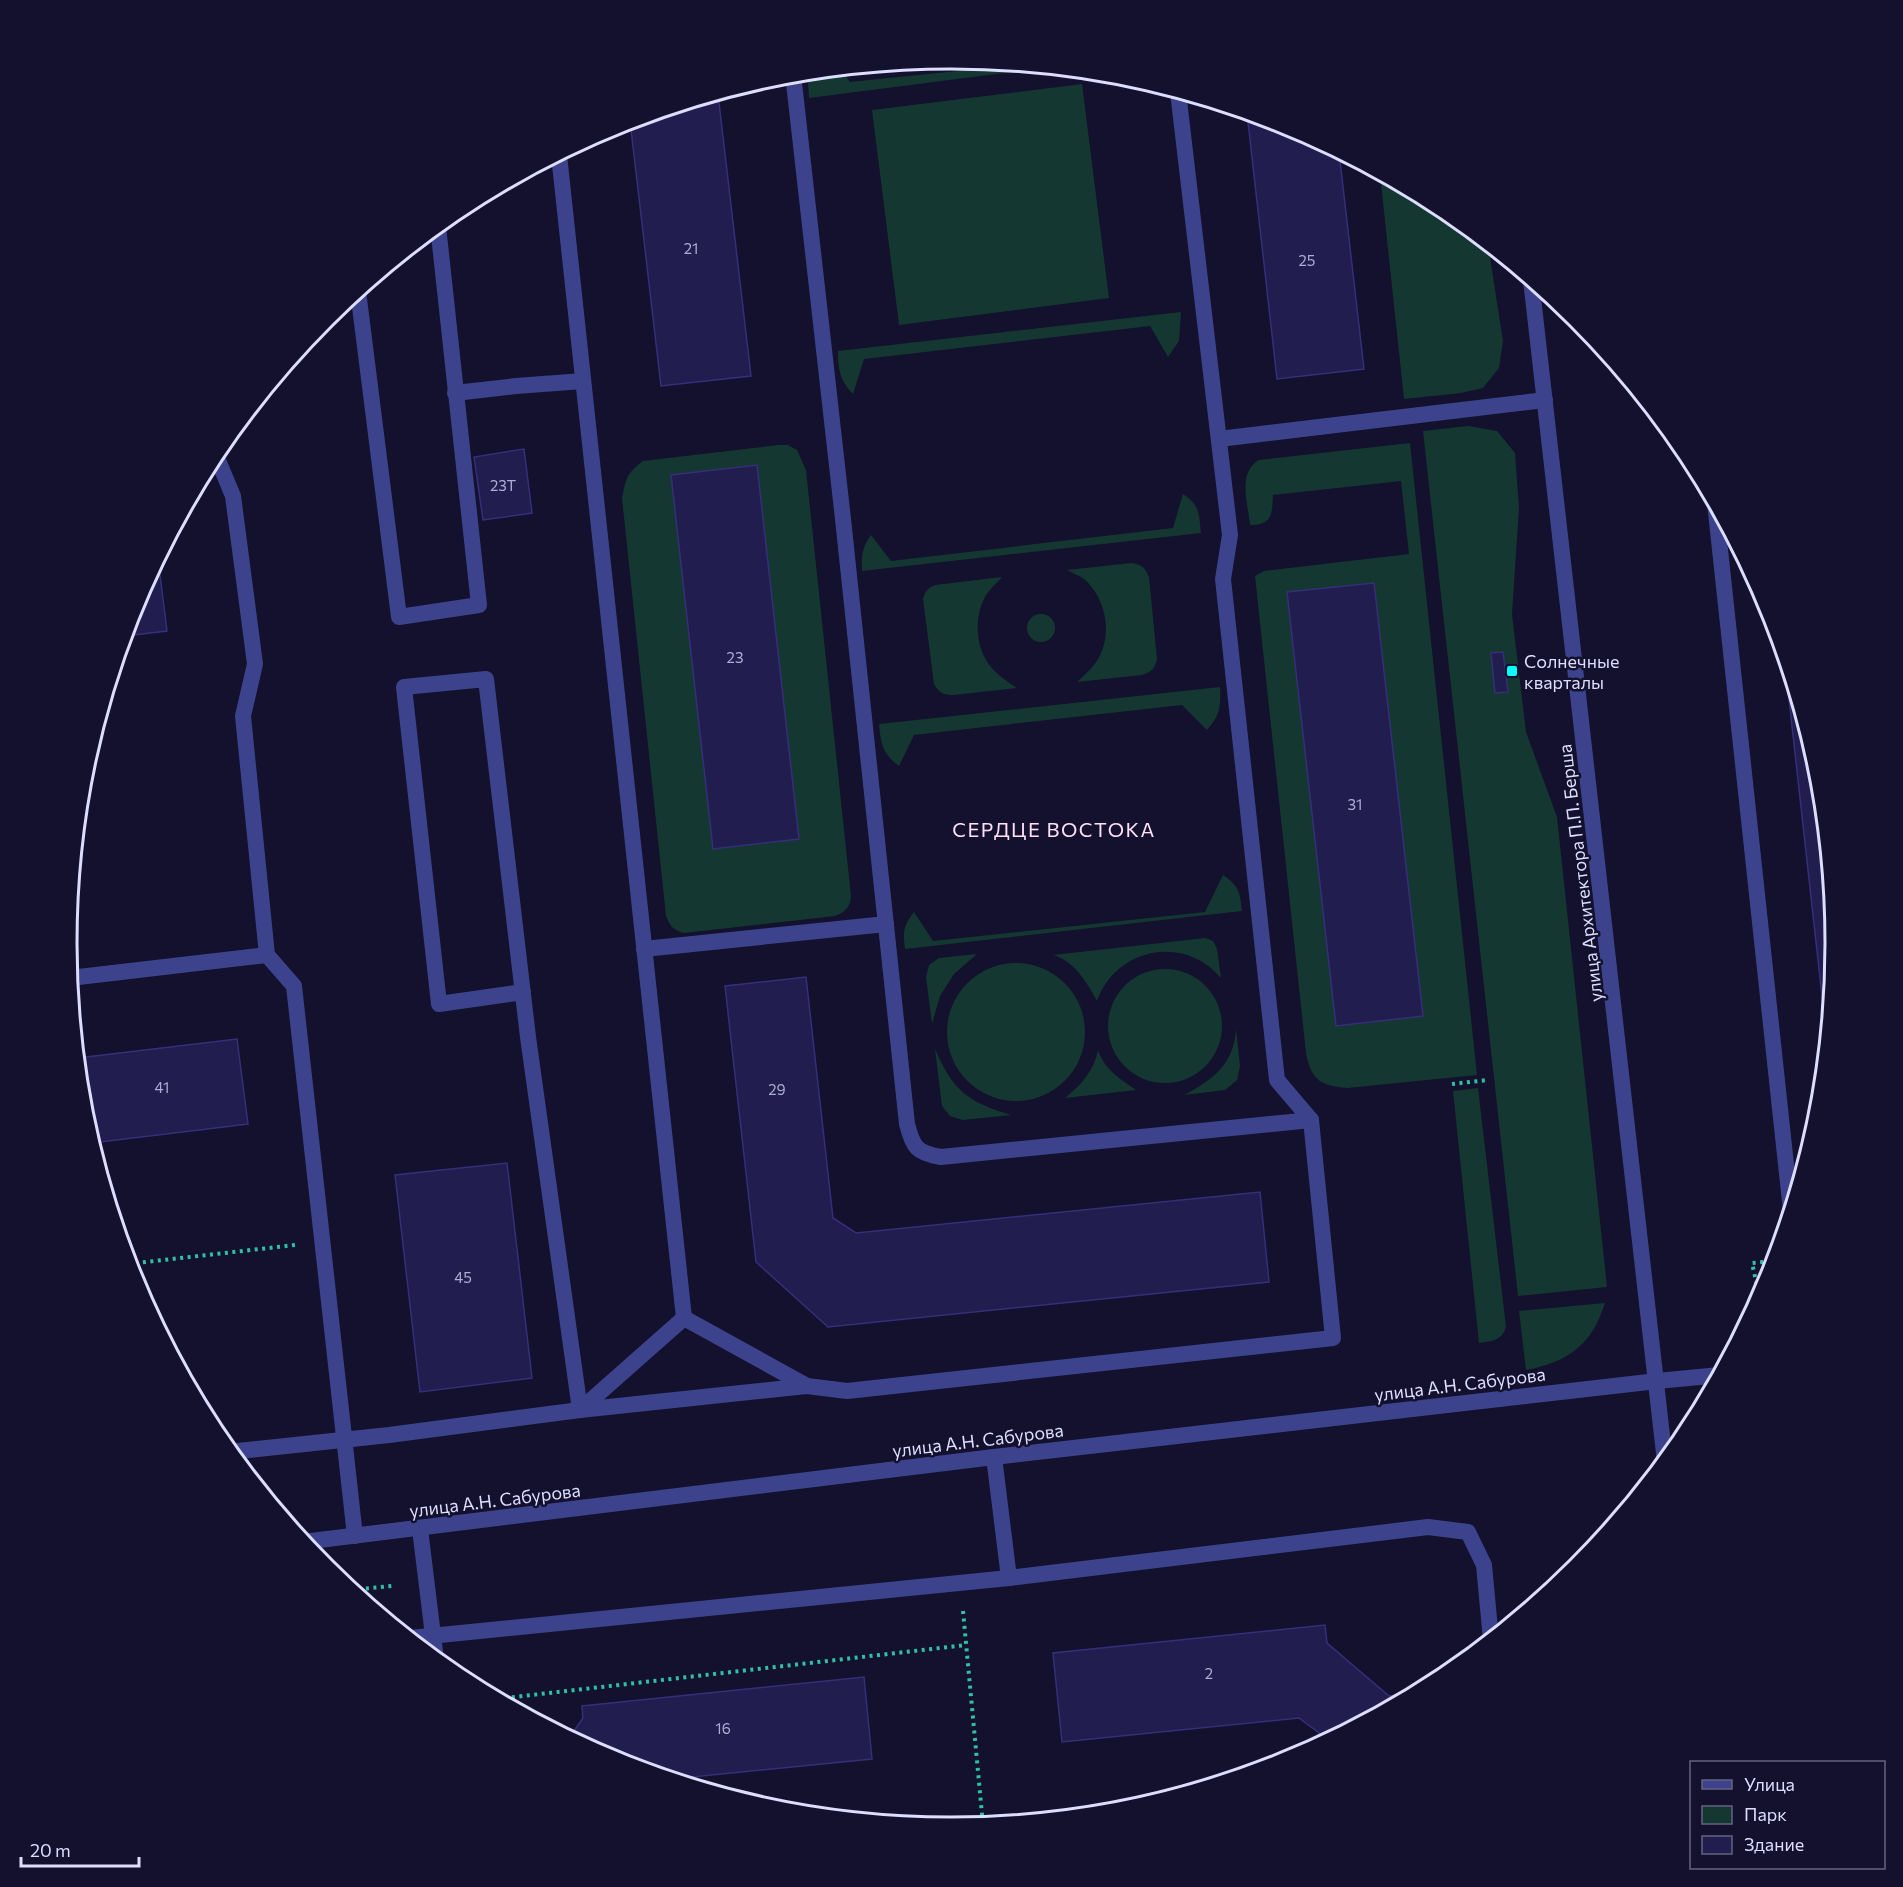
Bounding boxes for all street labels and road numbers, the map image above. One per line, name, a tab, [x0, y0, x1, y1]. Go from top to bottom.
street label: улица Архитектора П.П. Берша	[1553, 743, 1607, 1003]
street label: улица А.Н. Сабурова	[1373, 1363, 1547, 1405]
street label: улица А.Н. Сабурова	[891, 1419, 1065, 1461]
street label: улица А.Н. Сабурова	[408, 1479, 582, 1521]

